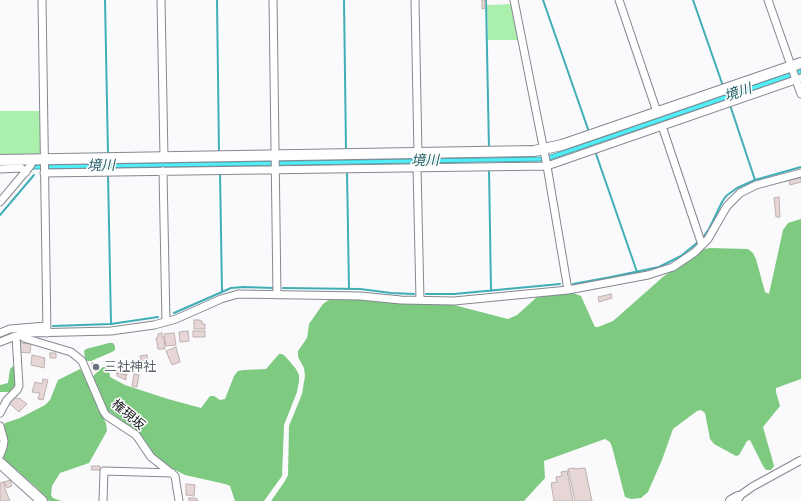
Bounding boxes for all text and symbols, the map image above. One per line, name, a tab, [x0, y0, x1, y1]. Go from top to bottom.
water label: 境川	[722, 80, 754, 106]
water label: 境川	[411, 152, 439, 170]
water label: 境川	[87, 157, 115, 175]
place label: 三社神社	[104, 359, 156, 375]
marker: 三社神社	[91, 362, 101, 372]
street label: 権現坂	[108, 396, 148, 434]

